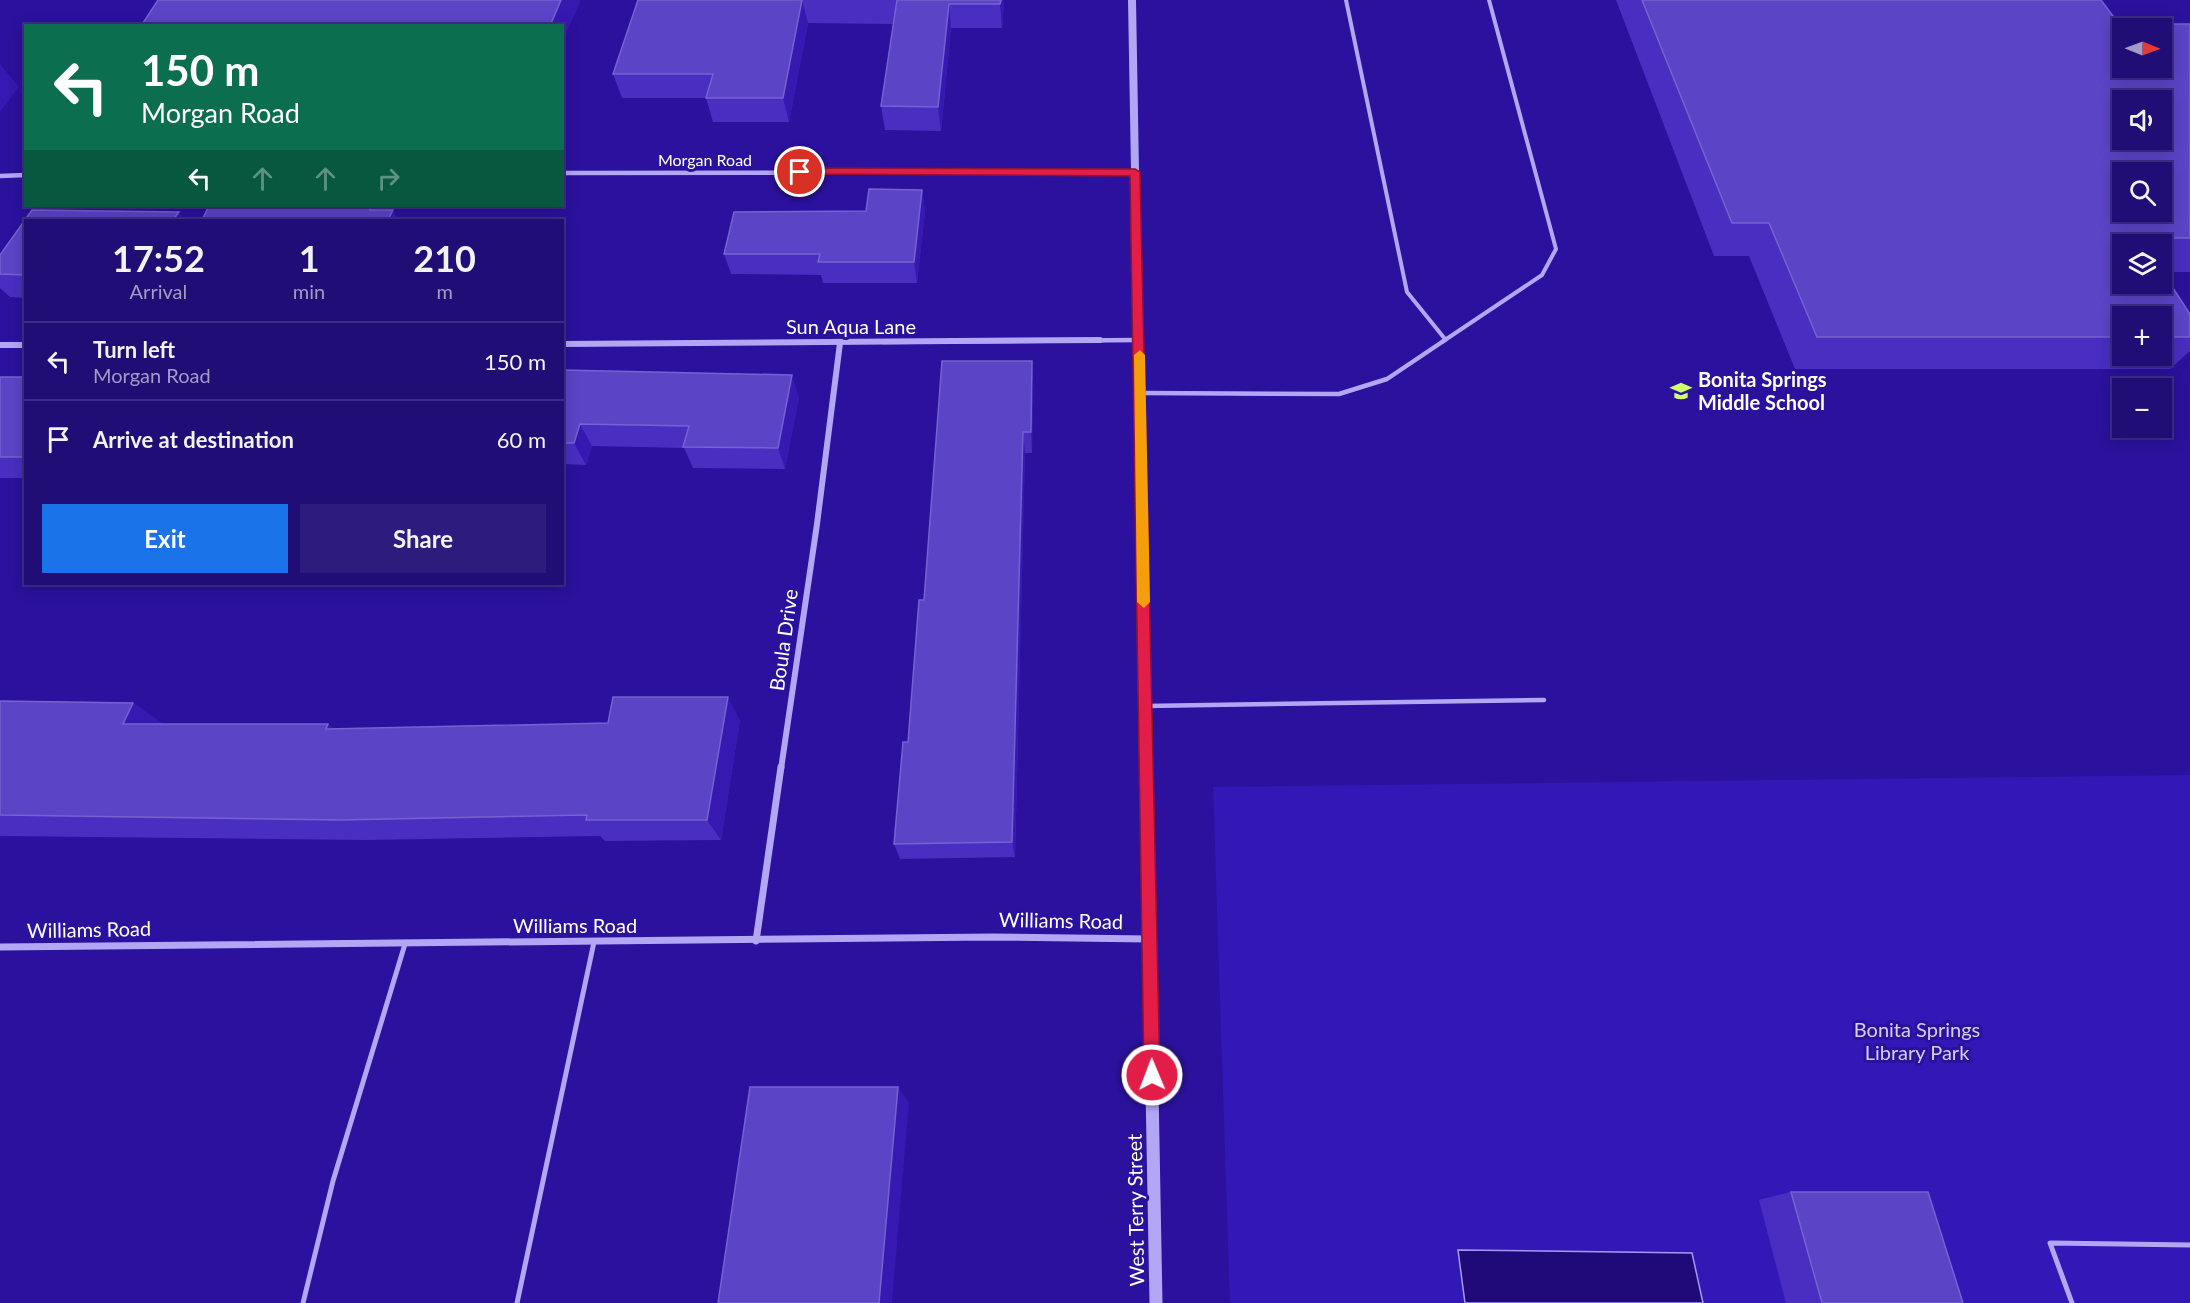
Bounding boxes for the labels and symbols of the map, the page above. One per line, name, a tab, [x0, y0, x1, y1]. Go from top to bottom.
north arrow	[2112, 18, 2172, 78]
pin	[774, 146, 825, 197]
street label: Morgan Road	[658, 150, 752, 169]
street label: Sun Aqua Lane	[786, 314, 916, 338]
place label: Bonita Springs Middle School	[1698, 367, 1827, 414]
school or university icon: Bonita Springs Middle School	[1669, 379, 1693, 403]
street label: Boula Drive	[764, 587, 802, 692]
street label: Williams Road	[999, 907, 1123, 933]
street label: Williams Road	[513, 913, 637, 937]
street label: Williams Road	[27, 916, 151, 942]
park label: Bonita Springs Library Park	[1854, 1017, 1980, 1064]
position arrow	[1120, 1043, 1184, 1107]
street label: West Terry Street	[1122, 1134, 1148, 1287]

